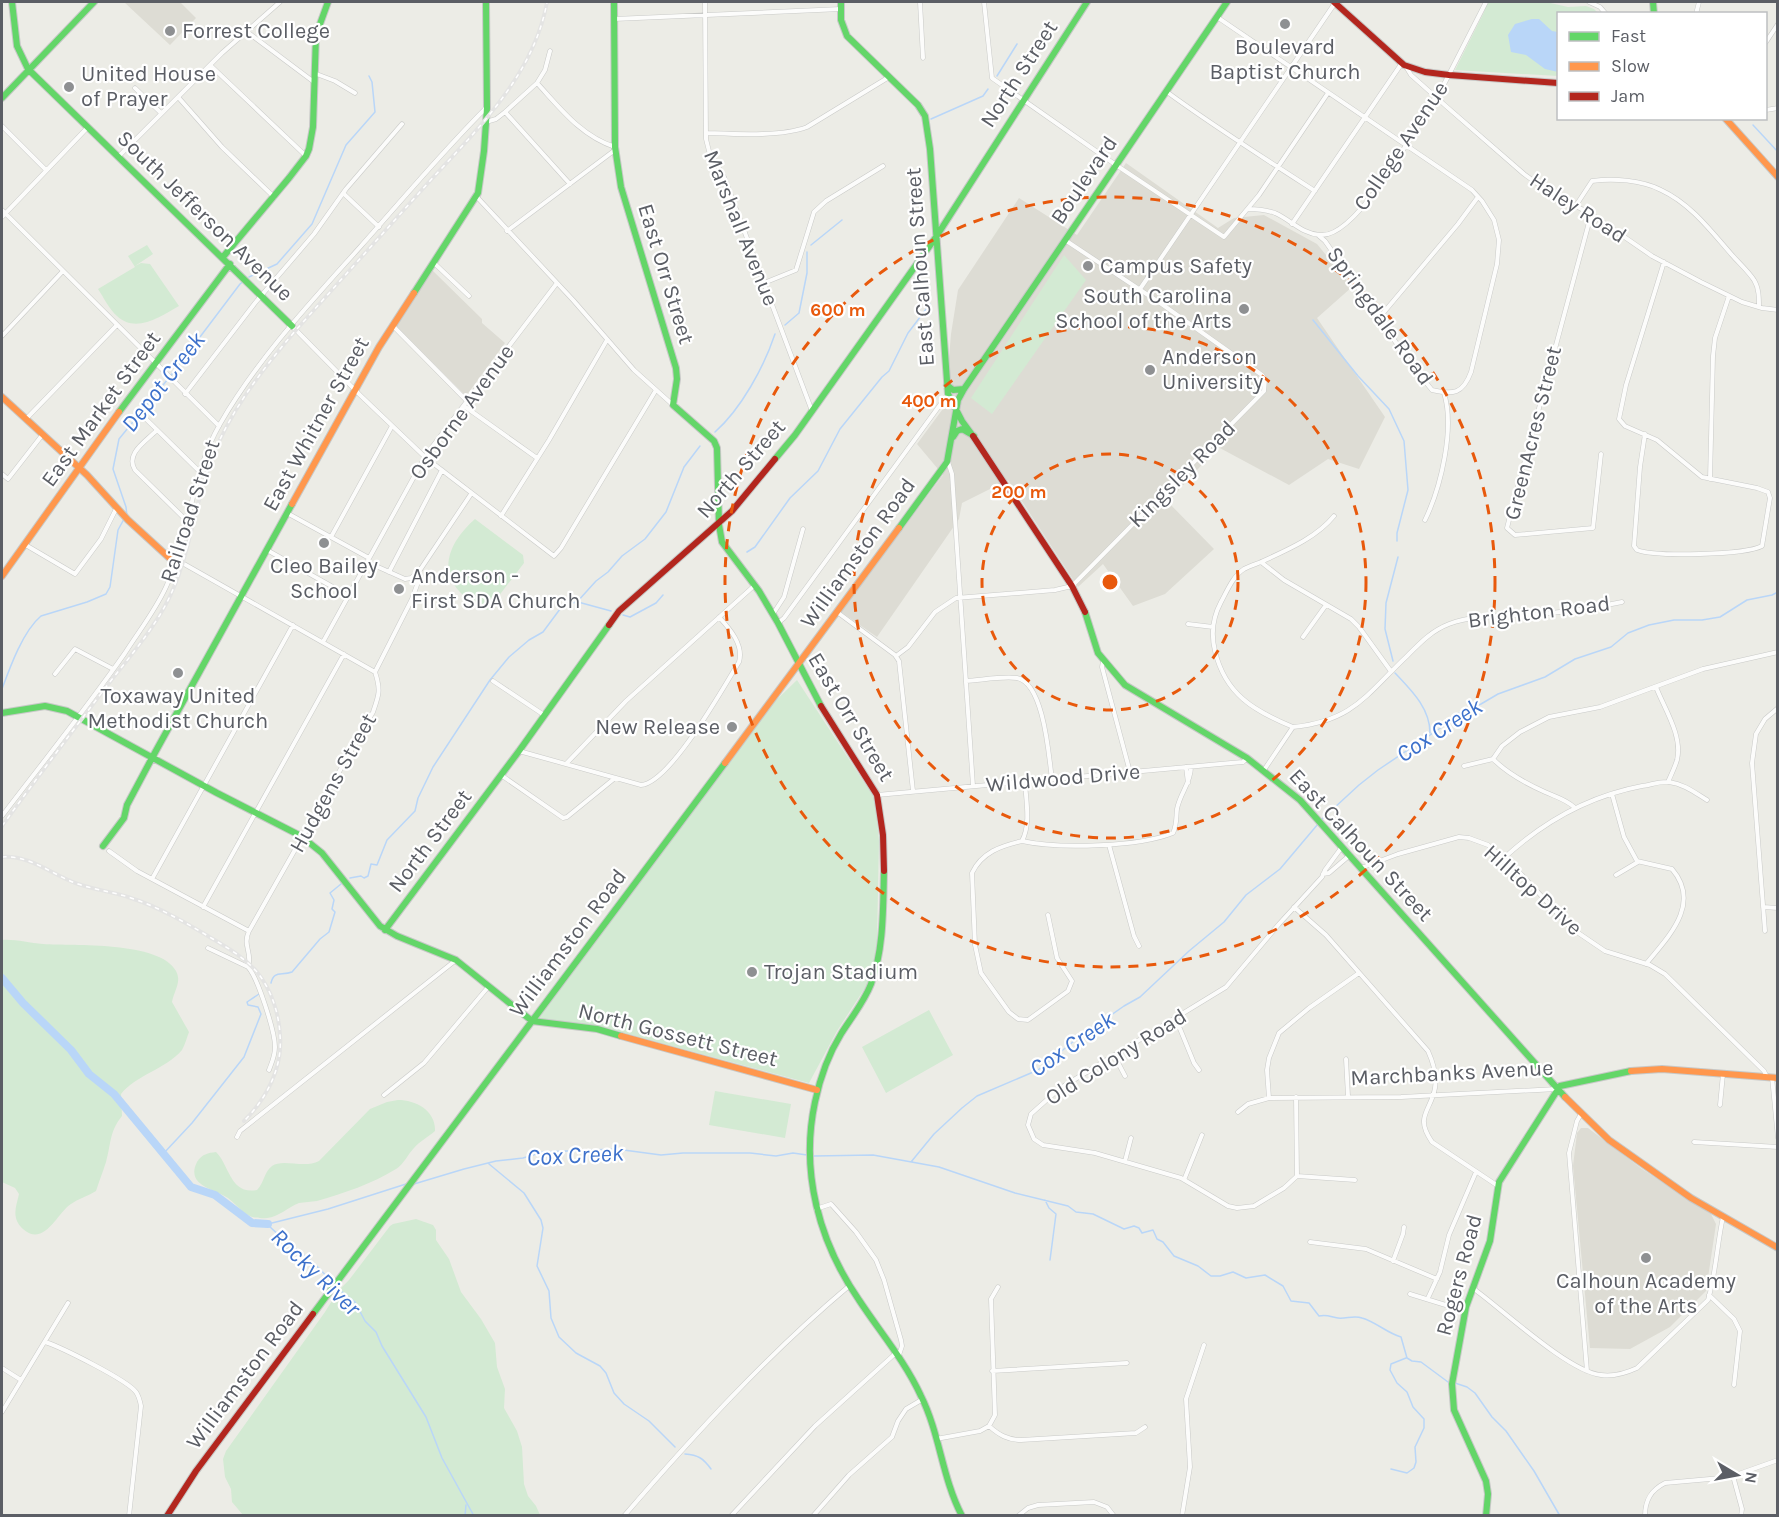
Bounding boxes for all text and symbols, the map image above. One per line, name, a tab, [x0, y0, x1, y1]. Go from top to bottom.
legend	[1557, 12, 1767, 120]
street label: North Street	[975, 16, 1063, 132]
marker: Boulevard Baptist Church	[1278, 17, 1292, 31]
place label: Forrest College	[182, 18, 330, 44]
marker: Forrest College	[163, 24, 177, 38]
text: Fast	[1611, 25, 1646, 47]
place label: Boulevard Baptist Church	[1209, 34, 1361, 85]
text: Slow	[1611, 55, 1650, 77]
place label: United House of Prayer	[81, 61, 216, 112]
street label: College Avenue	[1348, 76, 1454, 216]
marker: United House of Prayer	[62, 80, 76, 94]
text: Jam	[1611, 85, 1645, 107]
street label: South Jefferson Avenue	[112, 125, 298, 307]
street label: Boulevard	[1045, 131, 1123, 229]
street label: Marshall Avenue	[698, 146, 784, 310]
street label: East Calhoun Street	[900, 167, 940, 367]
street label: Haley Road	[1525, 167, 1631, 249]
street label: East Orr Street	[632, 201, 700, 347]
street label: Springdale Road	[1321, 242, 1439, 390]
place label: Campus Safety	[1100, 253, 1252, 279]
marker: Campus Safety	[1081, 259, 1095, 273]
place label: South Carolina School of the Arts	[1055, 283, 1232, 334]
text: 600 m	[810, 299, 866, 321]
marker: South Carolina School of the Arts	[1237, 302, 1251, 316]
street label: East Market Street	[36, 326, 166, 492]
water label: Depot Creek	[115, 326, 211, 438]
street label: East Whitner Street	[257, 332, 375, 516]
street label: Osborne Avenue	[404, 339, 520, 485]
street label: GreenAcres Street	[1499, 343, 1567, 523]
place label: Anderson University	[1162, 344, 1263, 395]
marker: Anderson University	[1143, 363, 1157, 377]
text: 400 m	[901, 390, 957, 412]
street label: North Street	[691, 414, 791, 524]
street label: Kingsley Road	[1123, 415, 1241, 533]
street label: Railroad Street	[155, 436, 225, 586]
street label: Williamston Road	[795, 473, 921, 633]
text: 200 m	[991, 481, 1047, 503]
marker: Cleo Bailey School	[317, 536, 331, 550]
place label: Cleo Bailey School	[270, 553, 378, 604]
place label: Anderson - First SDA Church	[411, 563, 580, 614]
centre of rings	[1100, 572, 1120, 592]
marker: Anderson - First SDA Church	[392, 582, 406, 596]
street label: Brighton Road	[1466, 590, 1612, 634]
street label: East Orr Street	[802, 648, 900, 786]
marker: Toxaway United Methodist Church	[171, 666, 185, 680]
place label: Toxaway United Methodist Church	[88, 683, 268, 734]
water label: Cox Creek	[1391, 691, 1488, 768]
street label: Hudgens Street	[284, 709, 382, 857]
place label: New Release	[595, 714, 720, 740]
marker: New Release	[725, 720, 739, 734]
street label: Wildwood Drive	[985, 758, 1141, 798]
street label: East Calhoun Street	[1284, 763, 1438, 927]
street label: North Street	[383, 784, 477, 898]
street label: Hilltop Drive	[1478, 839, 1588, 941]
street label: Williamston Road	[504, 864, 632, 1022]
place label: Trojan Stadium	[764, 959, 918, 985]
marker: Trojan Stadium	[745, 965, 759, 979]
street label: North Gossett Street	[576, 998, 780, 1072]
street label: Old Colony Road	[1041, 1003, 1191, 1111]
water label: Cox Creek	[1024, 1005, 1121, 1083]
street label: Marchbanks Avenue	[1350, 1055, 1554, 1091]
water label: Cox Creek	[526, 1138, 625, 1172]
street label: Rogers Road	[1430, 1211, 1488, 1339]
water label: Rocky River	[265, 1222, 367, 1322]
marker: Calhoun Academy of the Arts	[1639, 1251, 1653, 1265]
place label: Calhoun Academy of the Arts	[1556, 1268, 1736, 1319]
street label: Williamston Road	[181, 1296, 309, 1454]
north arrow	[1707, 1445, 1767, 1505]
text: N	[1741, 1470, 1762, 1485]

